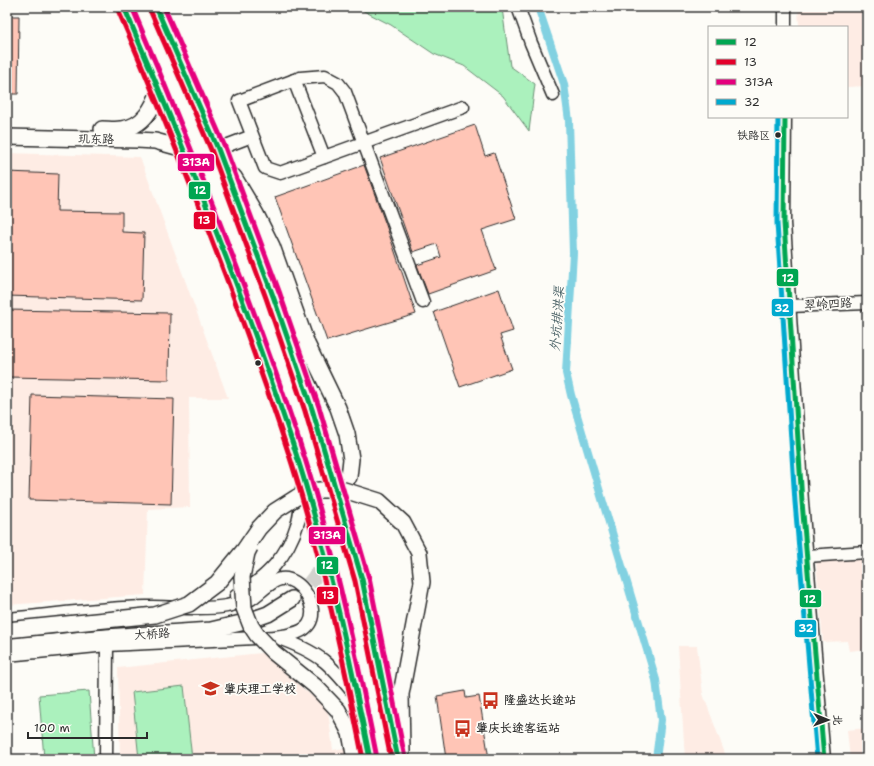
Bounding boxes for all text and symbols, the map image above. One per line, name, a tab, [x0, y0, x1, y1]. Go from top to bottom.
legend	[708, 26, 848, 118]
text: 12	[744, 34, 757, 50]
text: 13	[744, 54, 757, 70]
text: 313A	[744, 74, 773, 90]
text: 32	[744, 94, 760, 110]
place label: 铁路区	[737, 128, 770, 143]
marker: 铁路区	[773, 130, 783, 140]
street label: 玑东路	[78, 131, 114, 147]
line badge: 313A	[177, 153, 215, 172]
text: 313A	[182, 155, 211, 170]
line badge: 12	[188, 181, 211, 200]
text: 12	[194, 183, 206, 198]
line badge: 13	[193, 211, 216, 230]
text: 13	[198, 213, 211, 228]
line badge: 12	[776, 268, 799, 287]
text: 12	[782, 271, 794, 286]
water label: 外坑排洪渠	[546, 285, 568, 352]
street label: 翠岭四路	[804, 295, 852, 313]
line badge: 32	[771, 298, 794, 317]
text: 32	[774, 301, 790, 316]
unlabelled marker	[253, 358, 263, 368]
line badge: 313A	[308, 526, 346, 545]
text: 313A	[313, 528, 342, 543]
line badge: 12	[316, 556, 339, 575]
text: 12	[321, 558, 333, 573]
line badge: 13	[316, 586, 339, 605]
text: 13	[322, 588, 335, 603]
line badge: 12	[799, 589, 822, 608]
text: 12	[804, 592, 816, 607]
line badge: 32	[794, 619, 817, 638]
text: 32	[798, 621, 814, 636]
street label: 大桥路	[133, 625, 171, 643]
school or university icon: 肇庆理工学校	[201, 679, 221, 699]
place label: 肇庆理工学校	[224, 681, 296, 697]
bus stop icon: 隆盛达长途站	[481, 690, 501, 710]
place label: 隆盛达长途站	[504, 692, 576, 708]
north arrow	[808, 700, 848, 740]
scale bar	[28, 714, 147, 740]
text: 北	[830, 715, 845, 726]
bus stop icon: 肇庆长途客运站	[453, 718, 473, 738]
text: 100 m	[34, 720, 70, 736]
place label: 肇庆长途客运站	[476, 720, 560, 736]

